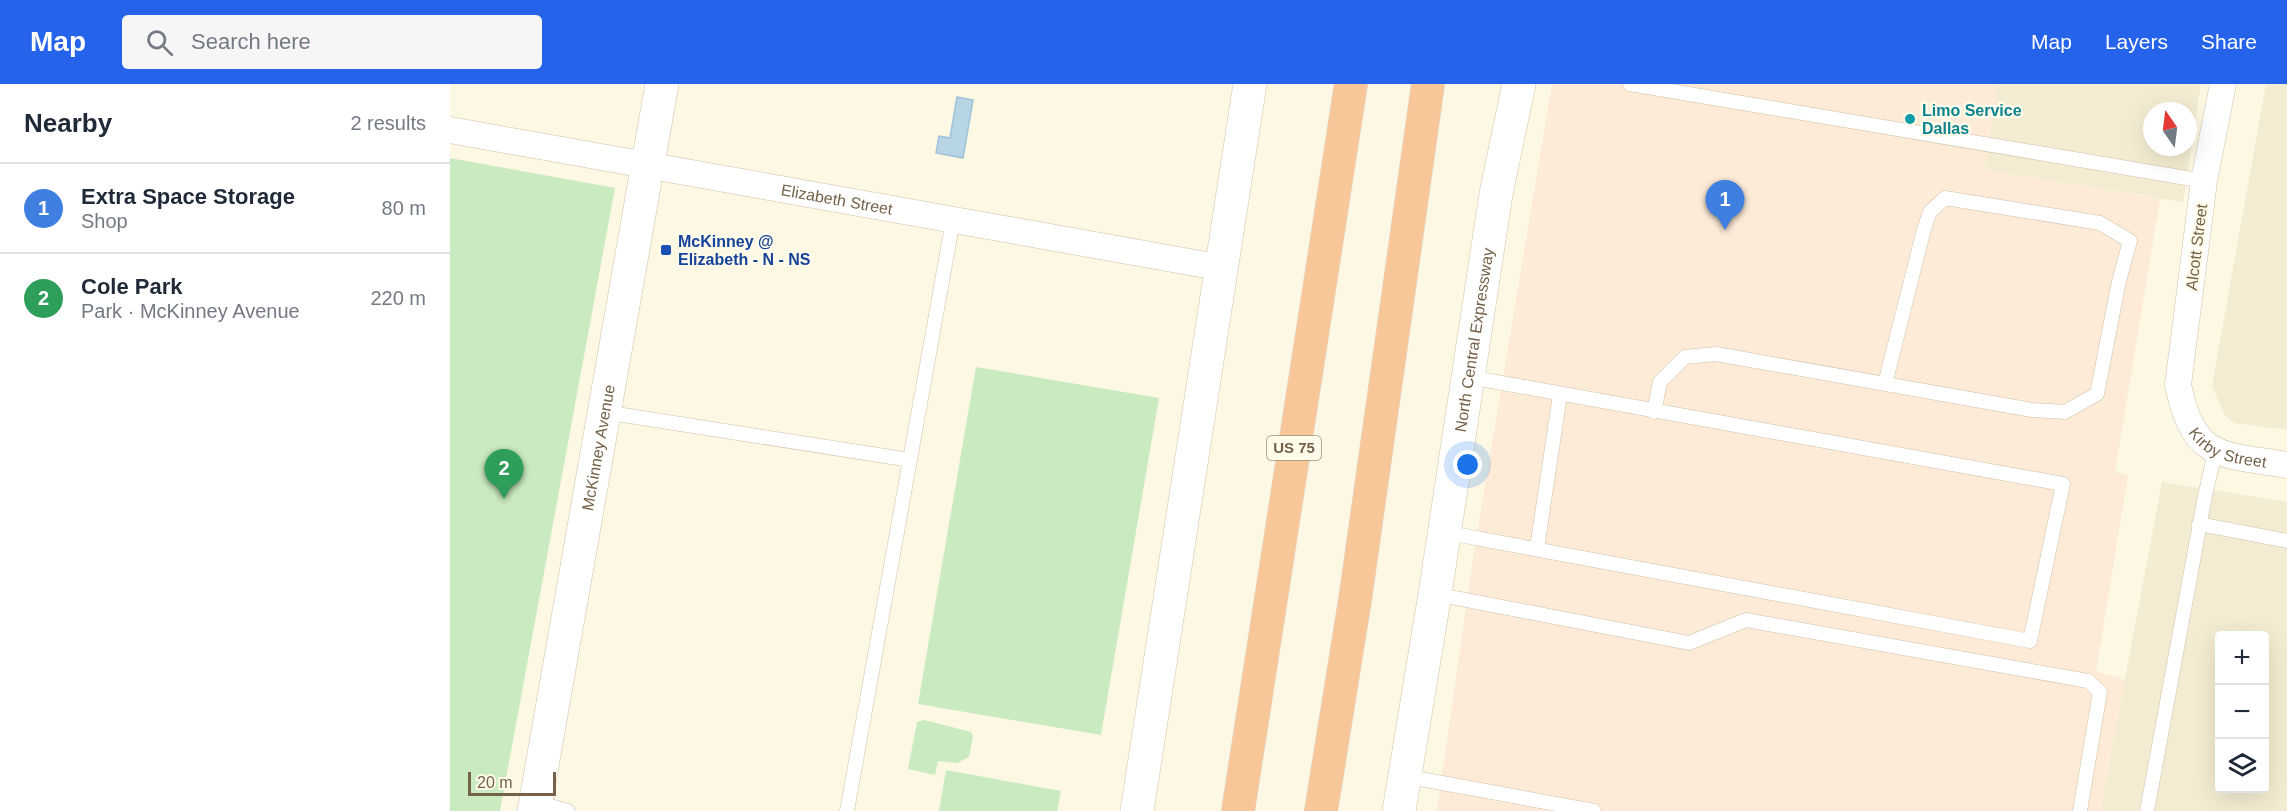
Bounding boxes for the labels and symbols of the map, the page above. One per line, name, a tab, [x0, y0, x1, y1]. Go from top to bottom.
place label: Limo Service Dallas	[1922, 102, 2022, 137]
north arrow	[2143, 102, 2197, 156]
marker: Limo Service Dallas	[1903, 112, 1917, 126]
pin: 1	[1706, 180, 1744, 230]
street label: Elizabeth Street	[780, 181, 894, 218]
street label: Alcott Street	[2183, 202, 2210, 291]
place label: McKinney @ Elizabeth - N - NS	[678, 233, 811, 268]
marker: McKinney @ Elizabeth - N - NS	[659, 243, 673, 257]
street label: North Central Expressway	[1452, 247, 1497, 433]
street label: McKinney Avenue	[579, 383, 618, 512]
street label: Kirby Street	[2186, 425, 2268, 471]
road number: US 75	[1267, 436, 1321, 460]
pin: 2	[484, 450, 524, 499]
your location	[1453, 450, 1482, 479]
scale bar	[468, 769, 556, 796]

